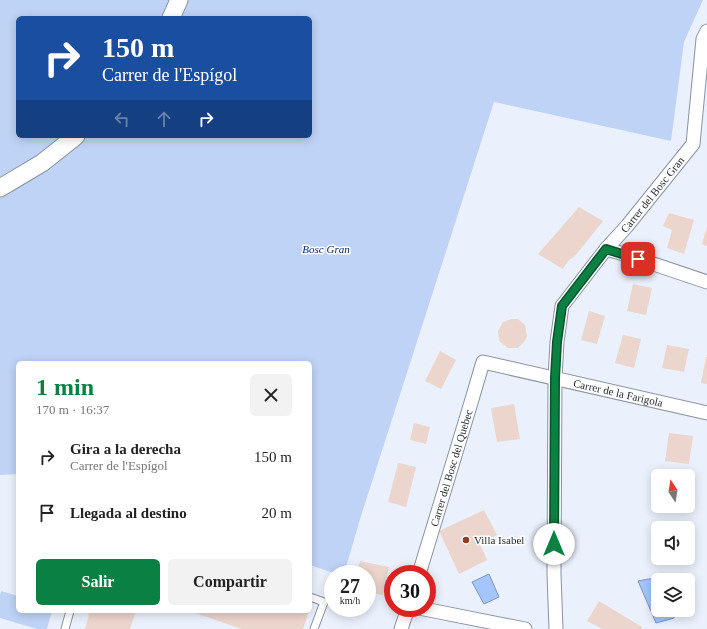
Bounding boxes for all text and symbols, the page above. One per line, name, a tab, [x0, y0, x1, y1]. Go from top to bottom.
icon: right	[36, 32, 88, 84]
text: 150 m	[102, 32, 174, 63]
text: Carrer de l'Espígol	[102, 65, 237, 85]
icon: left	[111, 108, 133, 130]
icon: ahead	[153, 108, 175, 130]
icon: right	[195, 108, 217, 130]
street label: Carrer del Bosc Gran	[618, 154, 687, 235]
pin	[621, 242, 655, 276]
park label: Bosc Gran	[302, 243, 350, 255]
icon: arrive	[627, 248, 649, 270]
text: 1 min	[36, 374, 94, 400]
button: close	[250, 374, 292, 416]
street label: Carrer de la Farigola	[572, 377, 664, 409]
text: 170 m · 16:37	[36, 402, 109, 417]
street label: Carrer del Bosc del Quebec	[428, 408, 475, 528]
text: Gira a la derecha	[70, 441, 181, 457]
icon: right	[36, 446, 58, 468]
text: 150 m	[254, 449, 292, 465]
text: Carrer de l'Espígol	[70, 458, 168, 473]
north arrow	[651, 469, 695, 513]
map controls	[651, 469, 695, 617]
icon: arrive	[36, 502, 58, 524]
text: Llegada al destino	[70, 505, 187, 521]
text: 20 m	[262, 505, 292, 521]
button: sound	[651, 521, 695, 565]
position arrow	[533, 523, 575, 565]
place label: Villa Isabel	[474, 534, 524, 546]
marker: Villa Isabel	[461, 535, 471, 545]
button: Salir	[36, 559, 160, 605]
button: Compartir	[168, 559, 292, 605]
speed limit sign: 30	[384, 565, 436, 617]
button: layers	[651, 573, 695, 617]
text: 27	[340, 575, 360, 597]
text: km/h	[340, 595, 360, 606]

